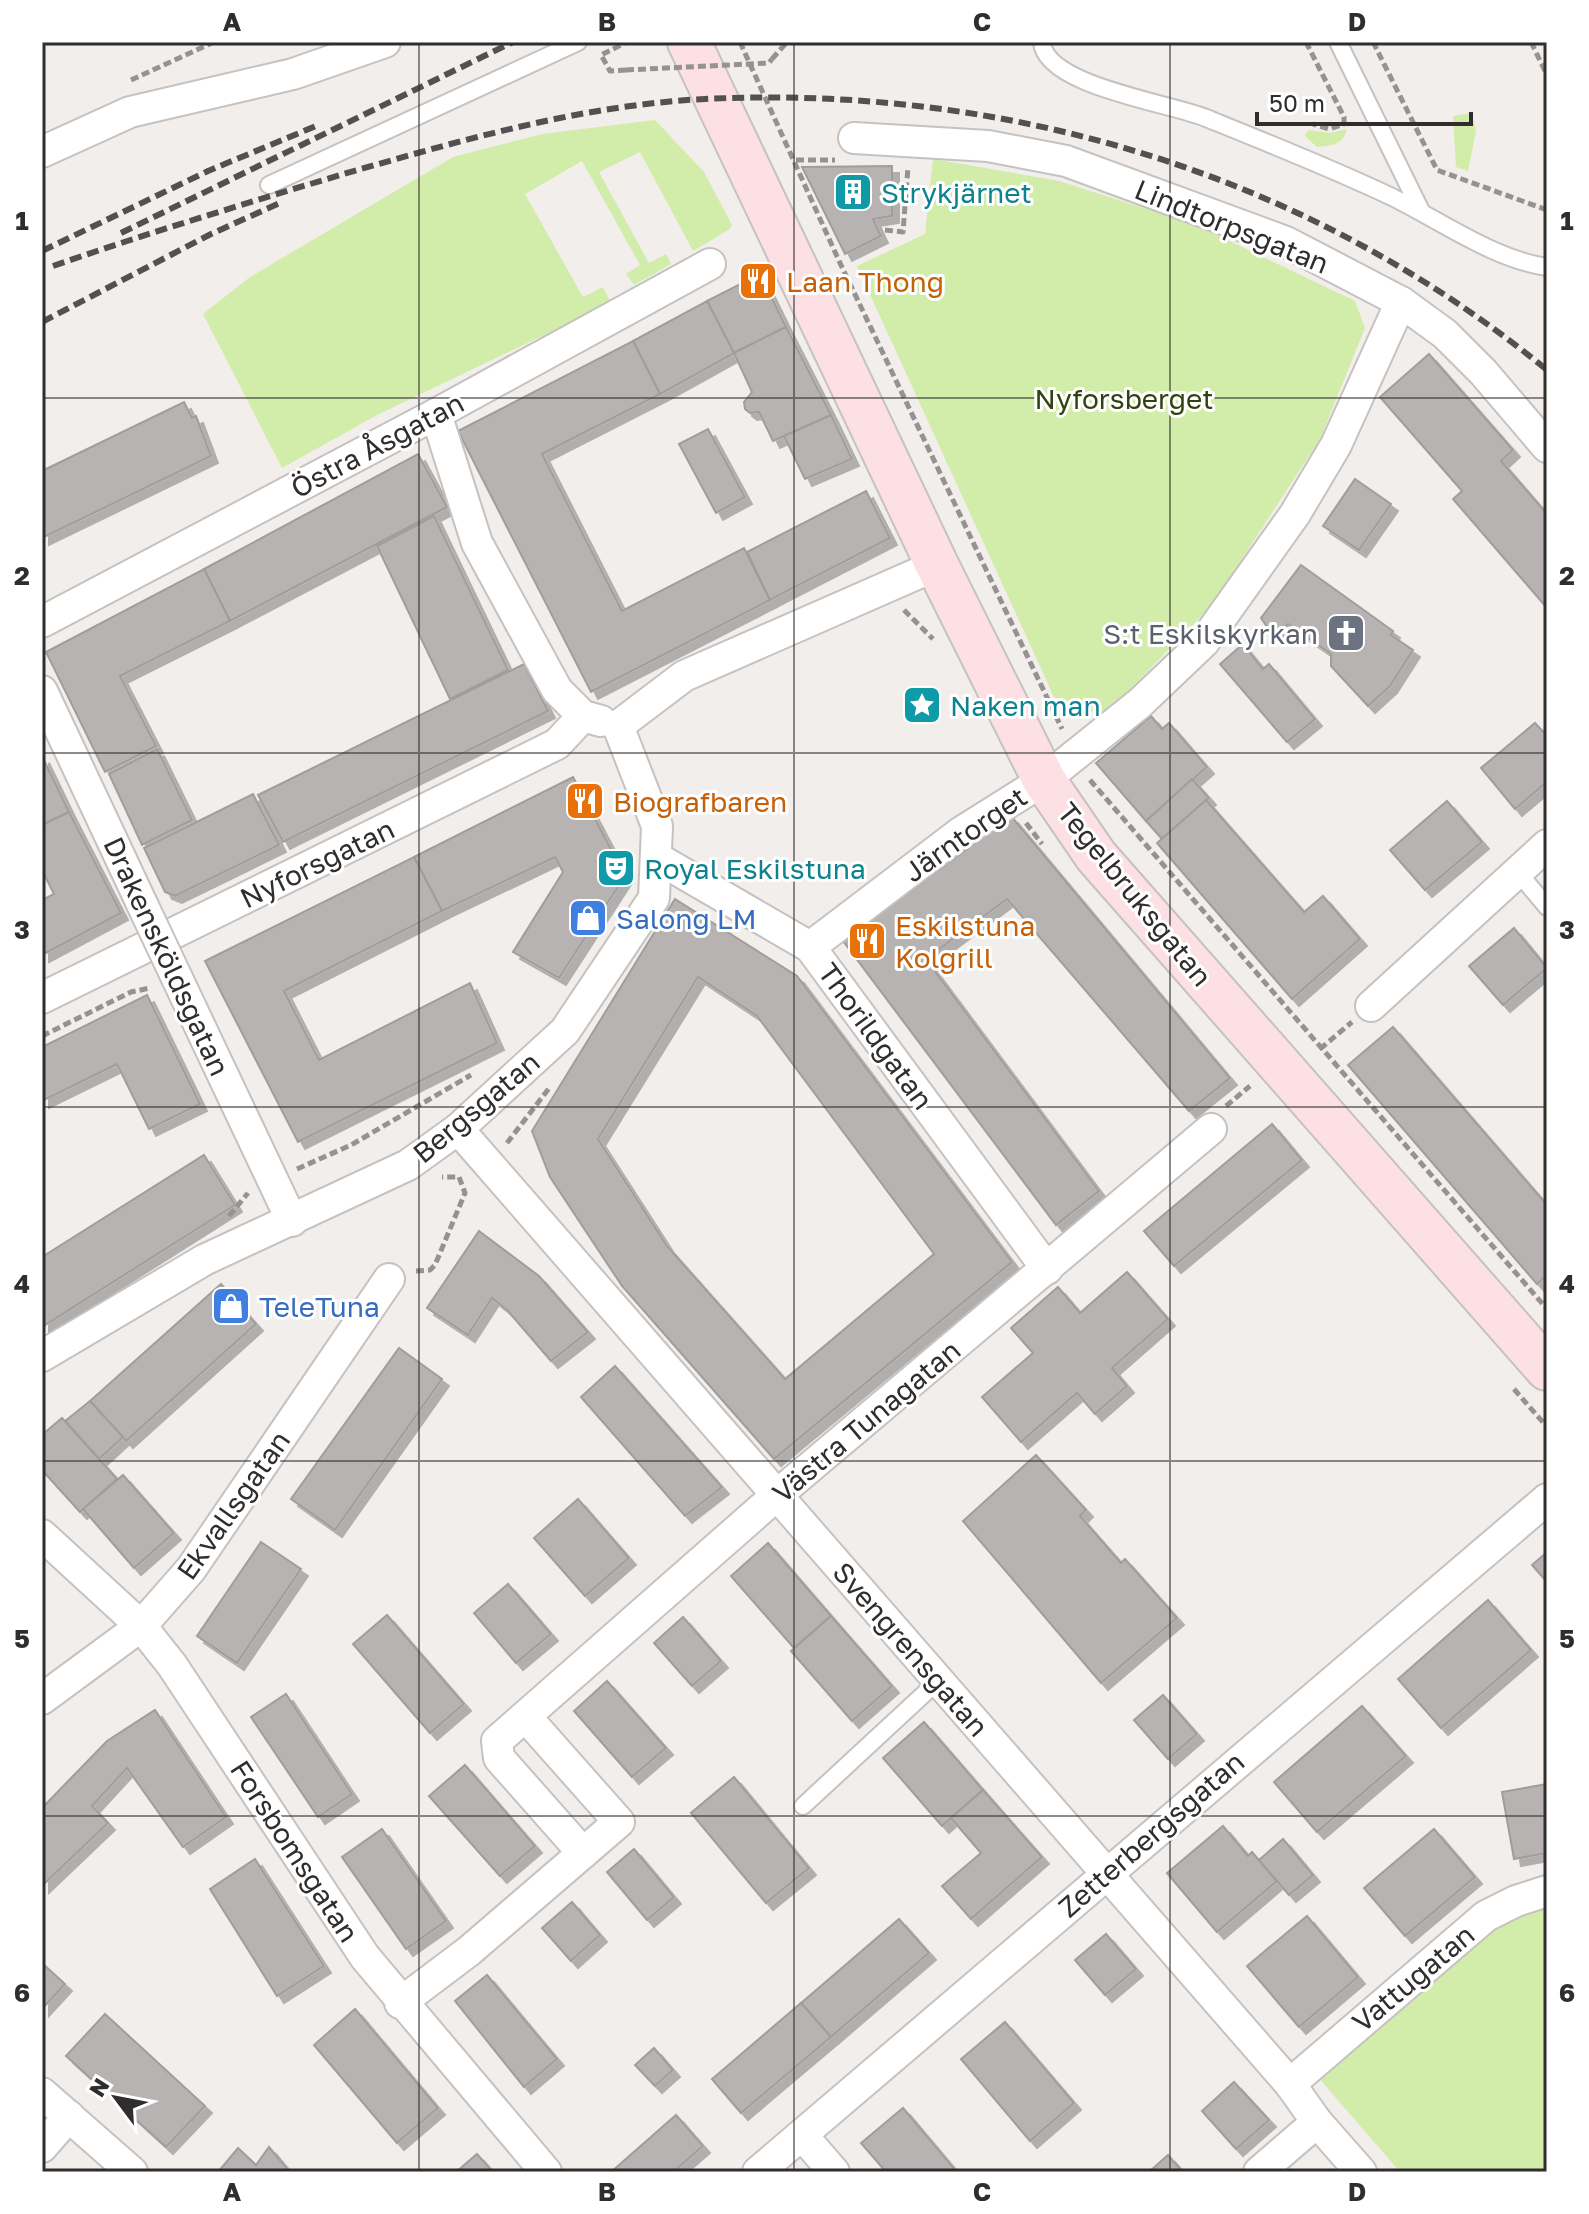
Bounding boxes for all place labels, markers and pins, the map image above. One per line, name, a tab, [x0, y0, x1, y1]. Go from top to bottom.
building icon: Strykjärnet	[832, 171, 874, 213]
place label: Strykjärnet	[881, 176, 1032, 209]
restaurant icon: Laan Thong	[737, 260, 779, 302]
place label: Laan Thong	[786, 265, 944, 298]
church icon: S:t Eskilskyrkan	[1325, 612, 1367, 654]
place label: S:t Eskilskyrkan	[1103, 617, 1318, 650]
place icon: Naken man	[901, 684, 943, 726]
place label: Naken man	[950, 689, 1101, 722]
restaurant icon: Biografbaren	[564, 780, 606, 822]
place label: Biografbaren	[613, 785, 787, 818]
theatre icon: Royal Eskilstuna	[595, 847, 637, 889]
place label: Royal Eskilstuna	[644, 852, 866, 885]
shop icon: Salong LM	[567, 897, 609, 939]
place label: Salong LM	[616, 902, 757, 935]
place label: Eskilstuna Kolgrill	[895, 909, 1035, 974]
restaurant icon: Eskilstuna Kolgrill	[846, 920, 888, 962]
shop icon: TeleTuna	[210, 1285, 252, 1327]
place label: TeleTuna	[259, 1290, 380, 1323]

